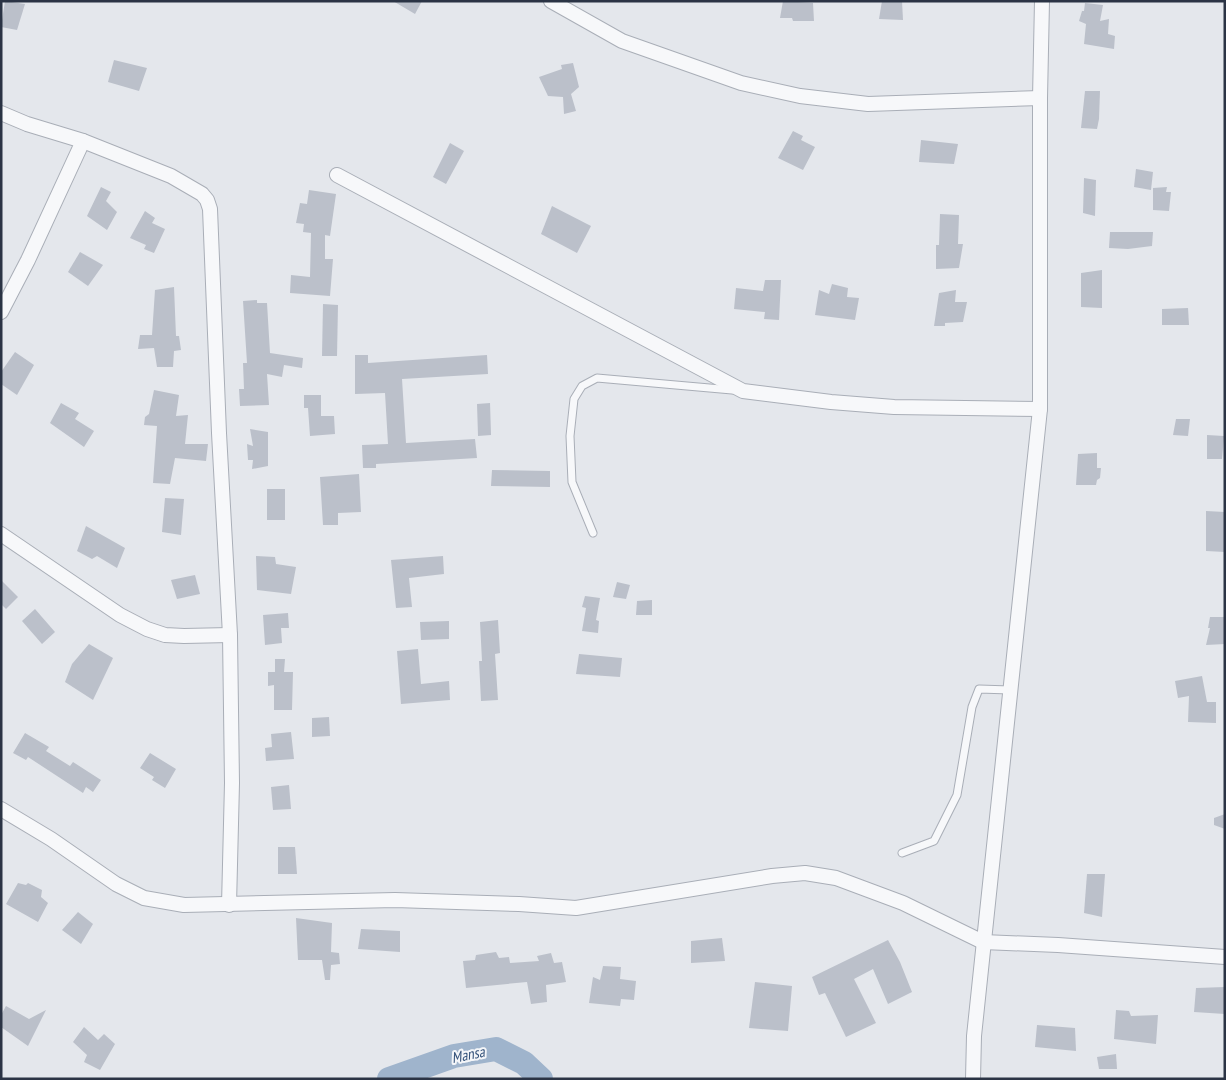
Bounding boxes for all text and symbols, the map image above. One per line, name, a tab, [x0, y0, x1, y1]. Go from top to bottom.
water label: Mansa	[450, 1042, 487, 1067]

